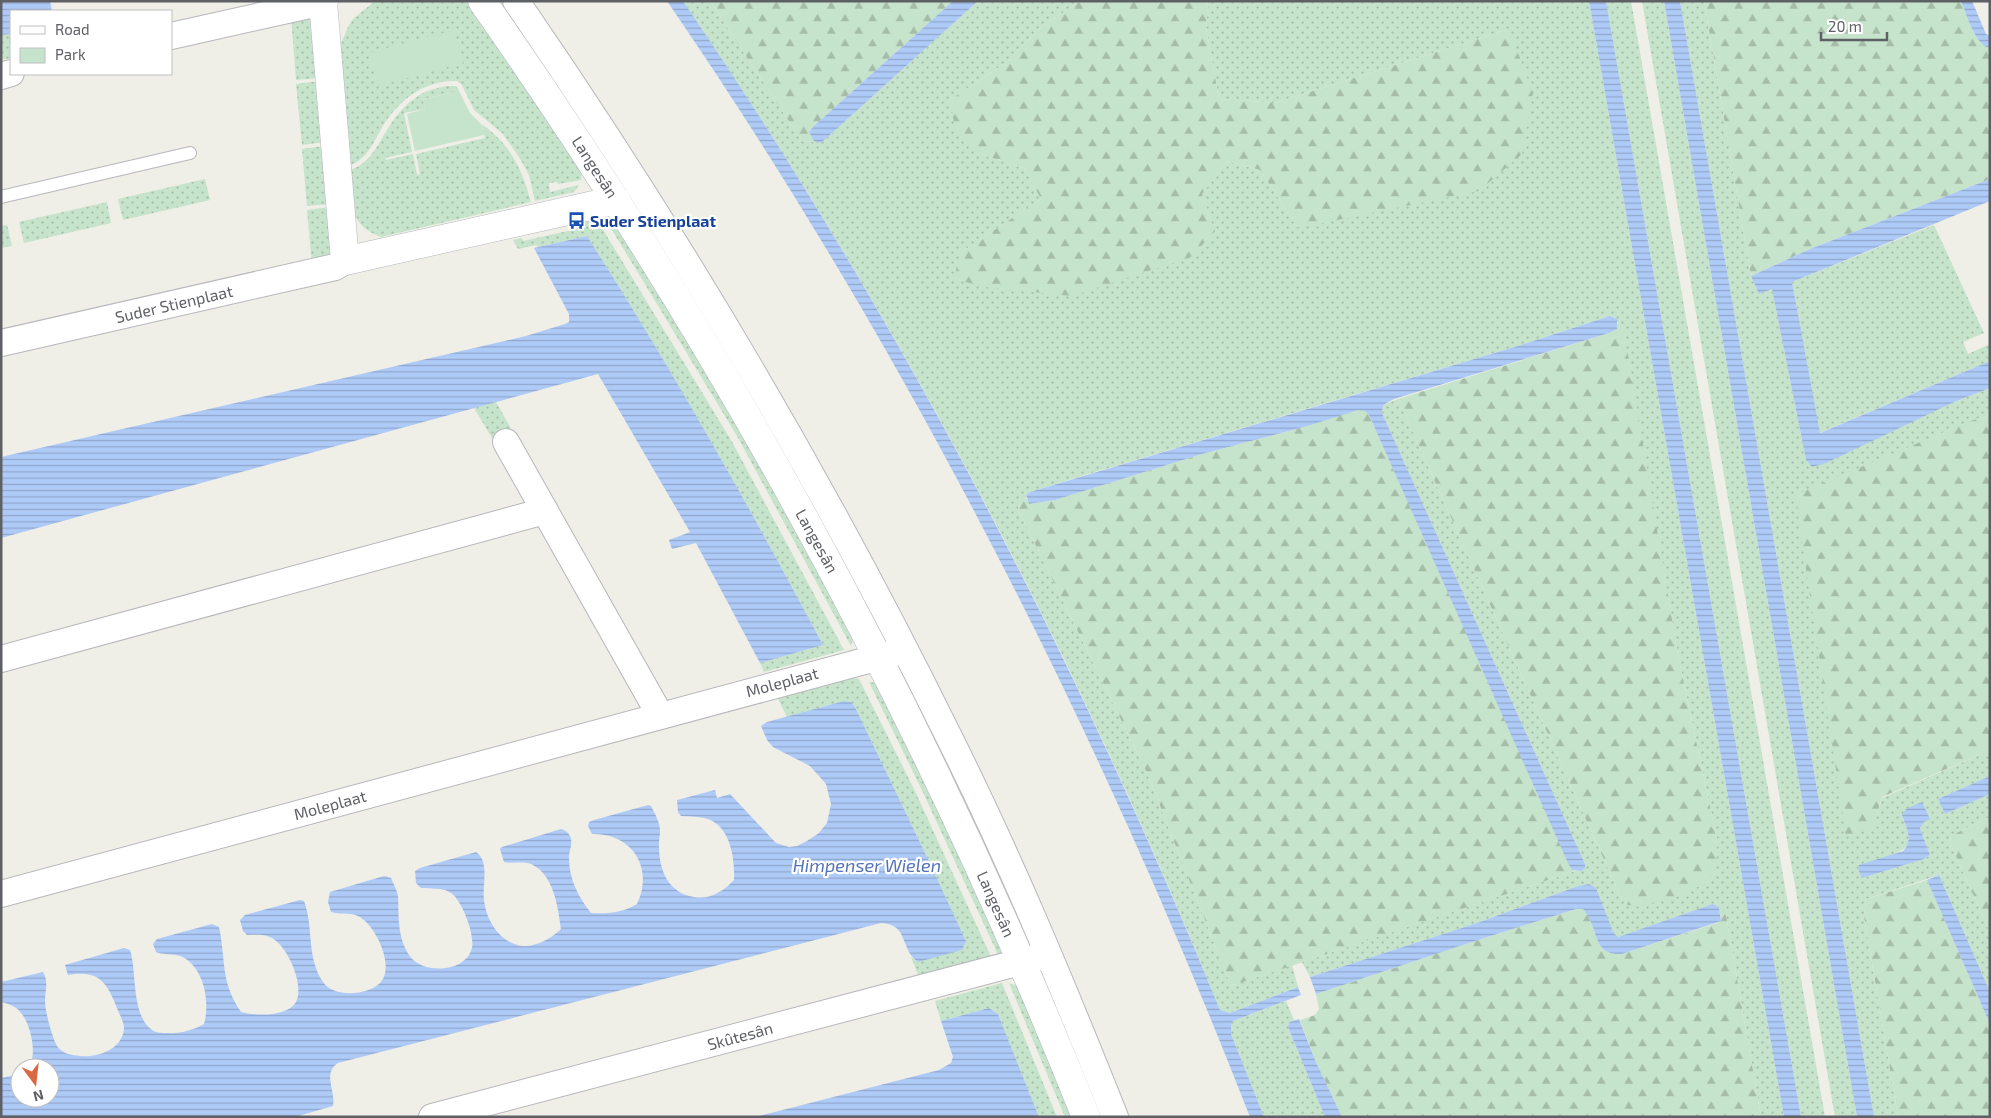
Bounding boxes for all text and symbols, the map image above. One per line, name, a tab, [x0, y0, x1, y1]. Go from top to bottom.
legend	[10, 10, 172, 75]
scale bar	[1821, 10, 1887, 42]
text: 20 m	[1828, 17, 1862, 35]
text: Road	[55, 20, 90, 38]
text: Park	[55, 45, 86, 63]
street label: Langesân	[568, 132, 622, 201]
bus stop icon: Suder Stienplaat	[566, 211, 586, 231]
place label: Suder Stienplaat	[590, 211, 716, 230]
street label: Suder Stienplaat	[113, 281, 235, 326]
street label: Langesân	[792, 506, 843, 576]
street label: Moleplaat	[744, 663, 820, 700]
street label: Moleplaat	[292, 786, 368, 823]
water label: Himpenser Wielen	[793, 854, 941, 876]
street label: Langesân	[974, 868, 1019, 940]
street label: Skûtesân	[705, 1018, 775, 1053]
north arrow	[10, 1058, 60, 1108]
text: N	[31, 1087, 46, 1106]

